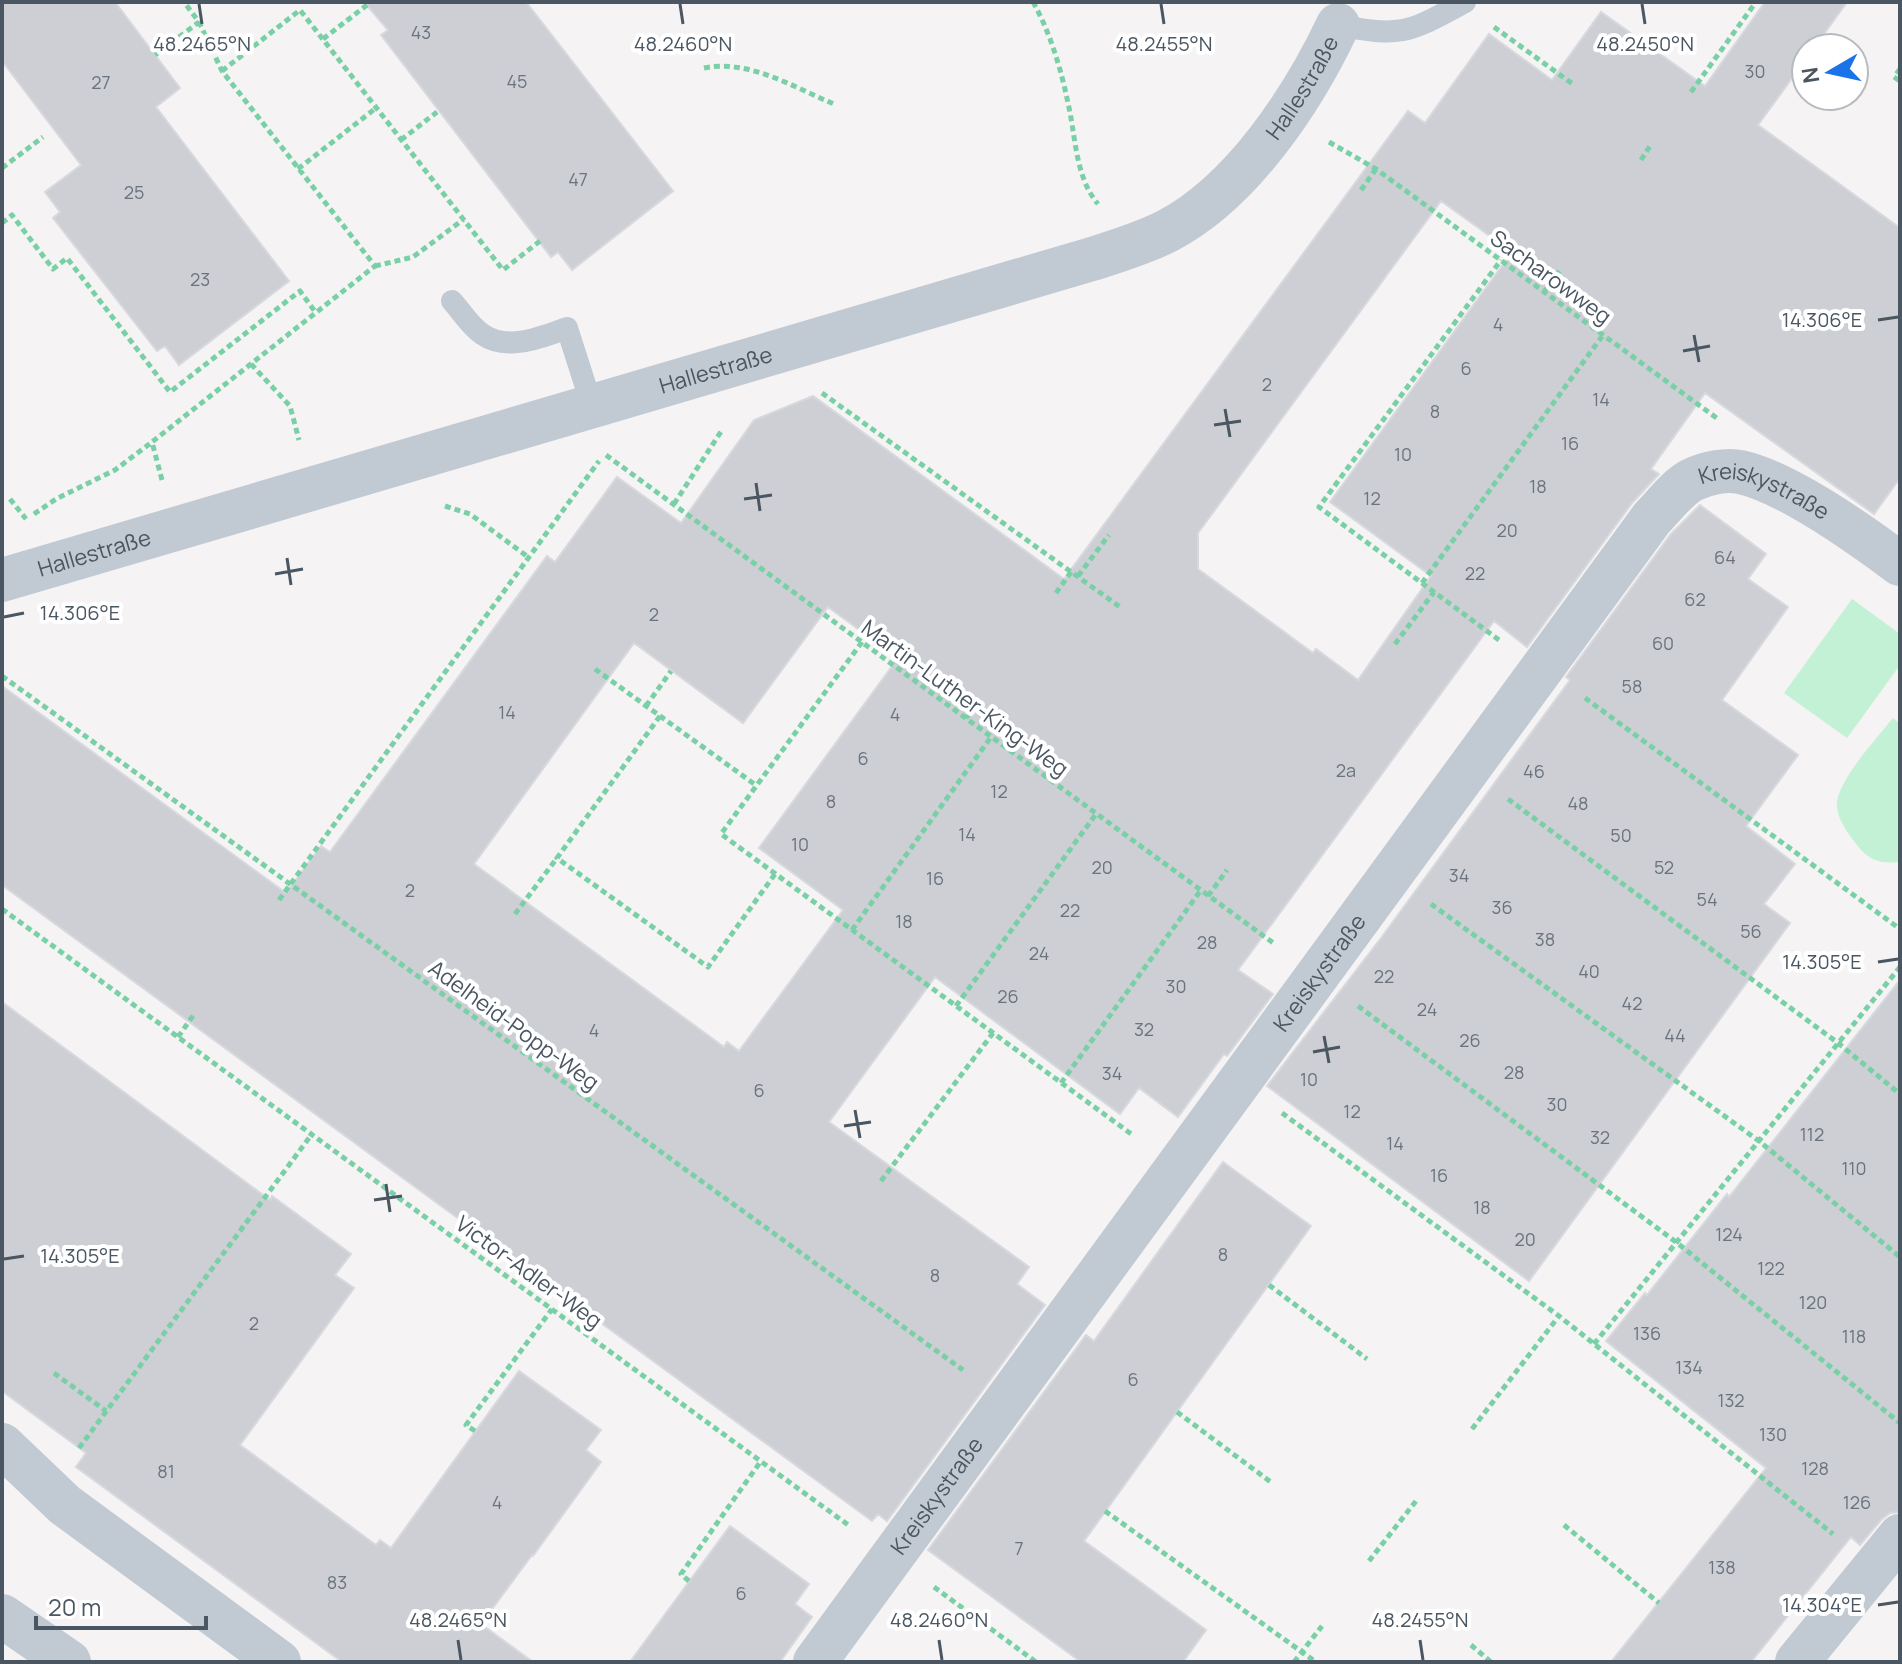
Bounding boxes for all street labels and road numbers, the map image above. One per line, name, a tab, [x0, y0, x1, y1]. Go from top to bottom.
street label: Hallestraße	[1259, 30, 1345, 146]
street label: Sacharowweg	[1484, 223, 1618, 331]
street label: Hallestraße	[656, 339, 776, 401]
street label: Kreiskystraße	[1695, 456, 1835, 526]
street label: Hallestraße	[34, 522, 154, 584]
street label: Martin-Luther-King-Weg	[856, 613, 1074, 783]
street label: Kreiskystraße	[1266, 908, 1372, 1038]
street label: Adelheid-Popp-Weg	[423, 953, 605, 1097]
street label: Victor-Adler-Weg	[450, 1209, 608, 1335]
street label: Kreiskystraße	[883, 1431, 990, 1561]

